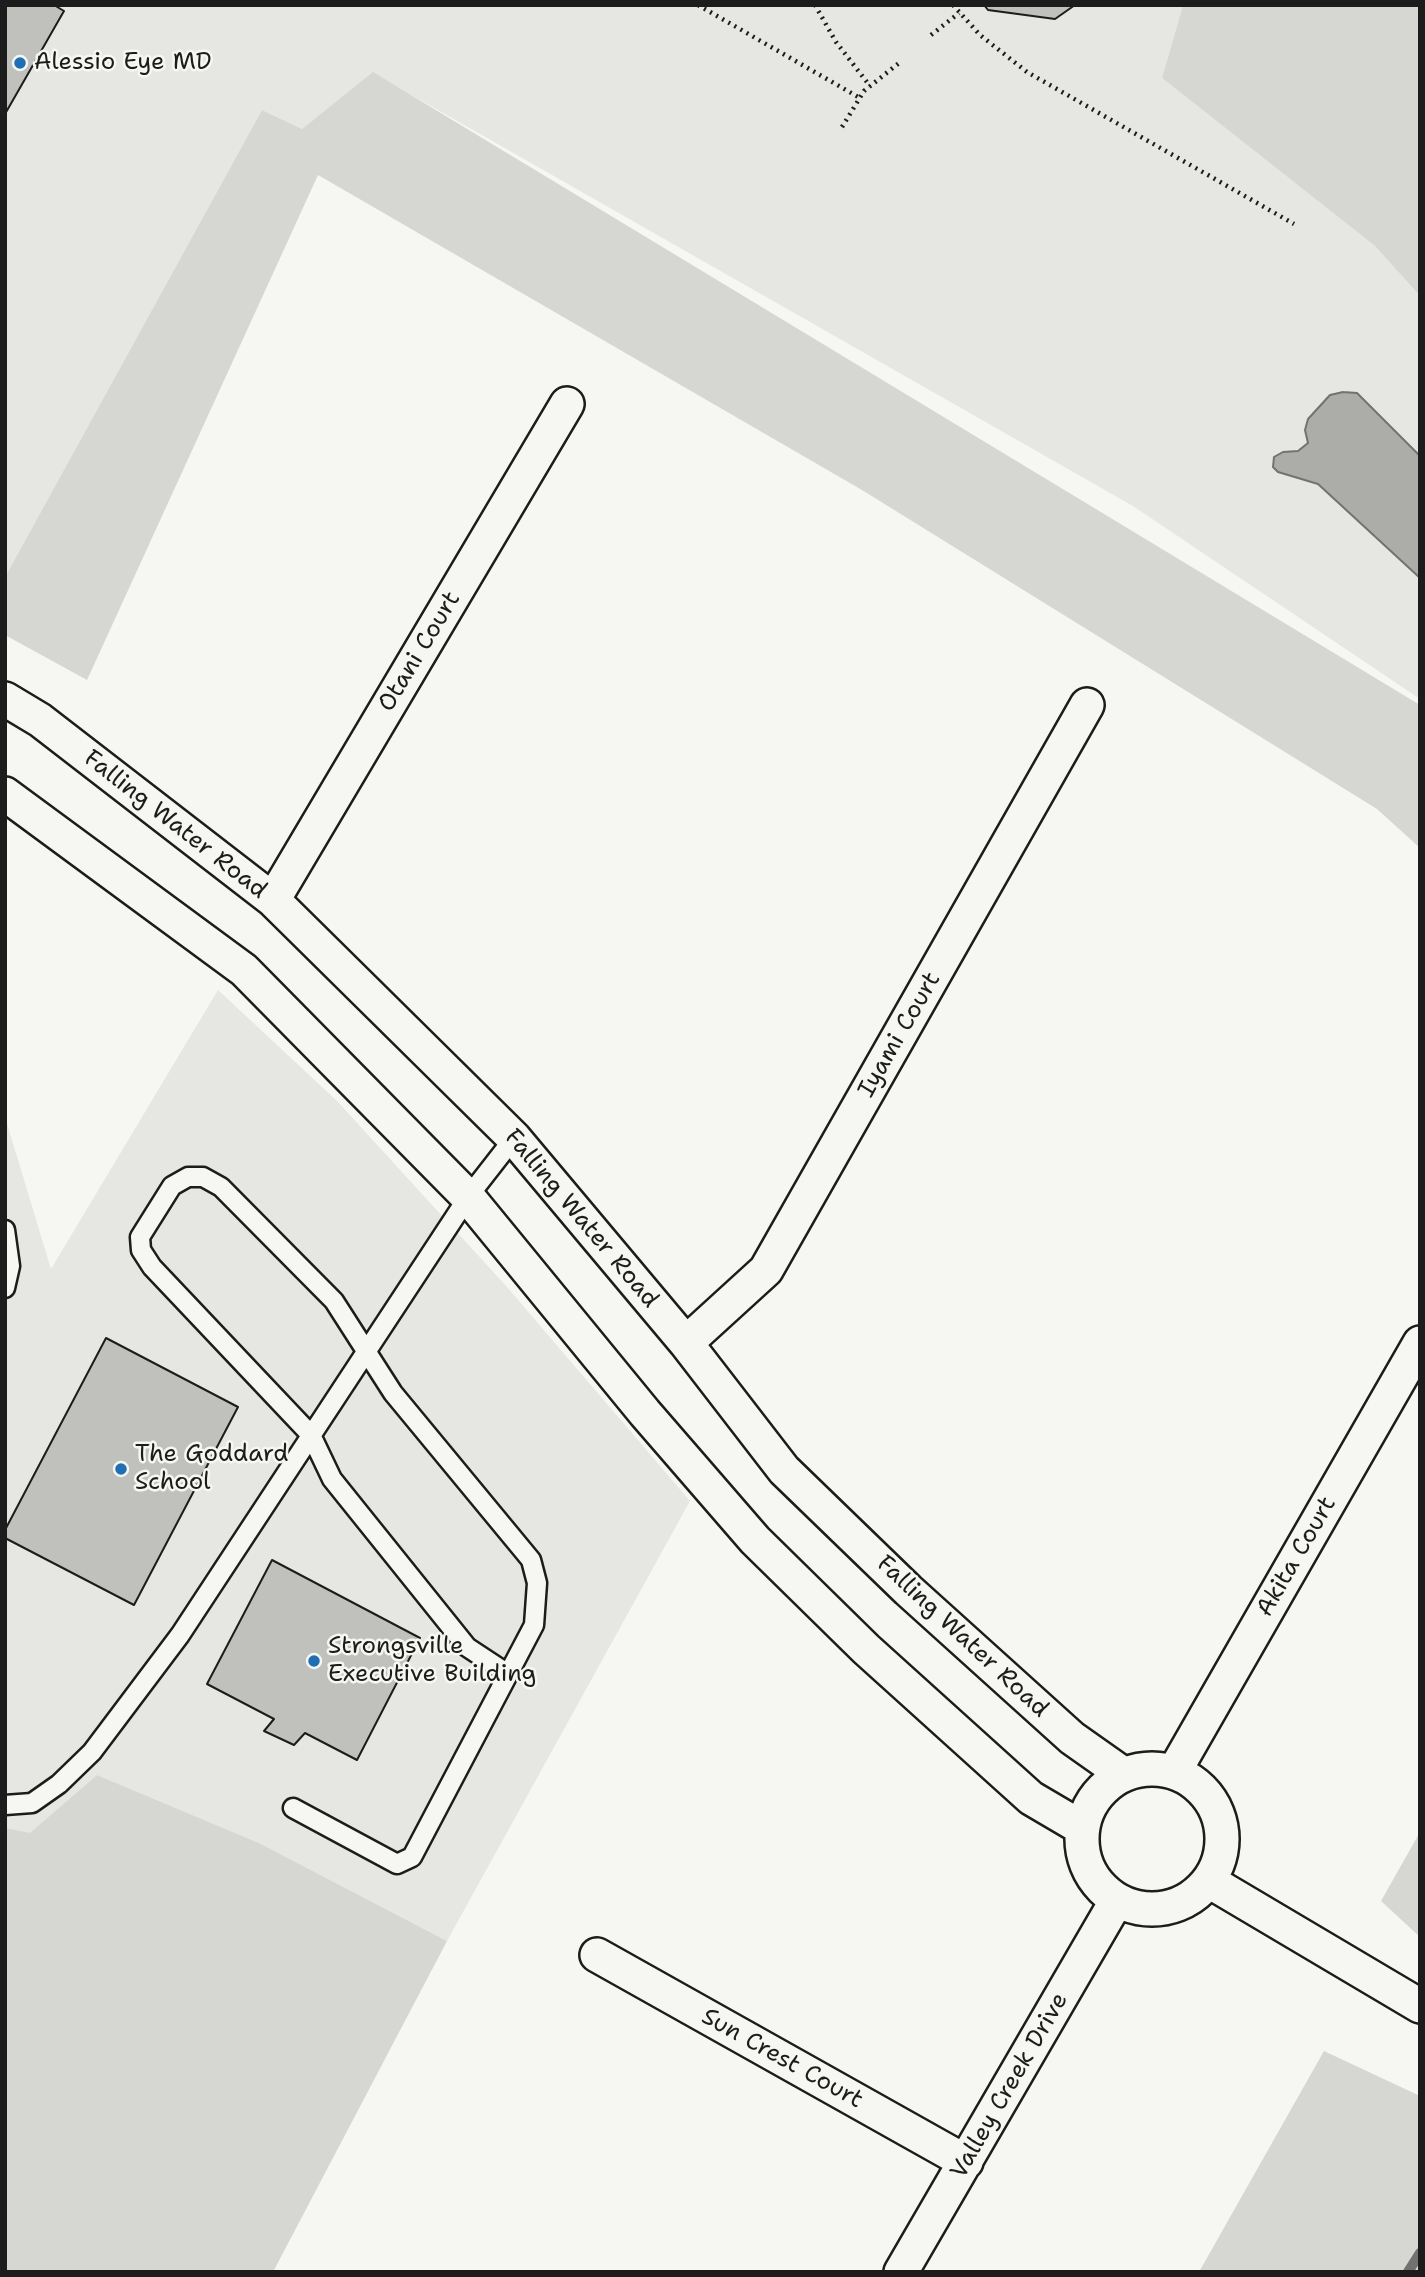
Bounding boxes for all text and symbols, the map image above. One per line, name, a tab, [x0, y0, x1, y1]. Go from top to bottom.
place label: Alessio Eye MD	[34, 49, 212, 77]
marker: Alessio Eye MD	[12, 55, 28, 71]
street label: Otani Court	[373, 587, 467, 717]
street label: Falling Water Road	[78, 745, 272, 905]
street label: Iyami Court	[853, 967, 947, 1103]
street label: Falling Water Road	[498, 1124, 664, 1314]
place label: The Goddard School	[135, 1441, 288, 1497]
marker: The Goddard School	[113, 1461, 129, 1477]
street label: Akita Court	[1251, 1492, 1343, 1622]
street label: Falling Water Road	[870, 1550, 1054, 1724]
place label: Strongsville Executive Building	[328, 1633, 536, 1689]
marker: Strongsville Executive Building	[306, 1653, 322, 1669]
street label: Valley Creek Drive	[945, 1988, 1075, 2184]
street label: Sun Crest Court	[696, 2003, 868, 2115]

